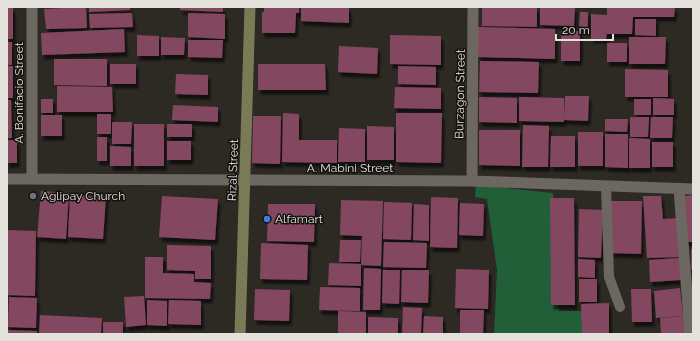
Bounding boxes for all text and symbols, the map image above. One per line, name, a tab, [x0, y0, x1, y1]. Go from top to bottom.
scale bar	[556, 16, 613, 42]
text: 20 m	[562, 23, 590, 37]
street label: A. Bonifacio Street	[12, 42, 26, 144]
street label: Burzagon Street	[452, 49, 468, 139]
street label: Rizal Street	[225, 139, 241, 201]
street label: A. Mabini Street	[307, 161, 393, 175]
place label: Aglipay Church	[41, 189, 125, 203]
marker: Aglipay Church	[28, 191, 38, 201]
place label: Alfamart	[275, 212, 323, 226]
marker: Alfamart	[262, 214, 272, 224]

